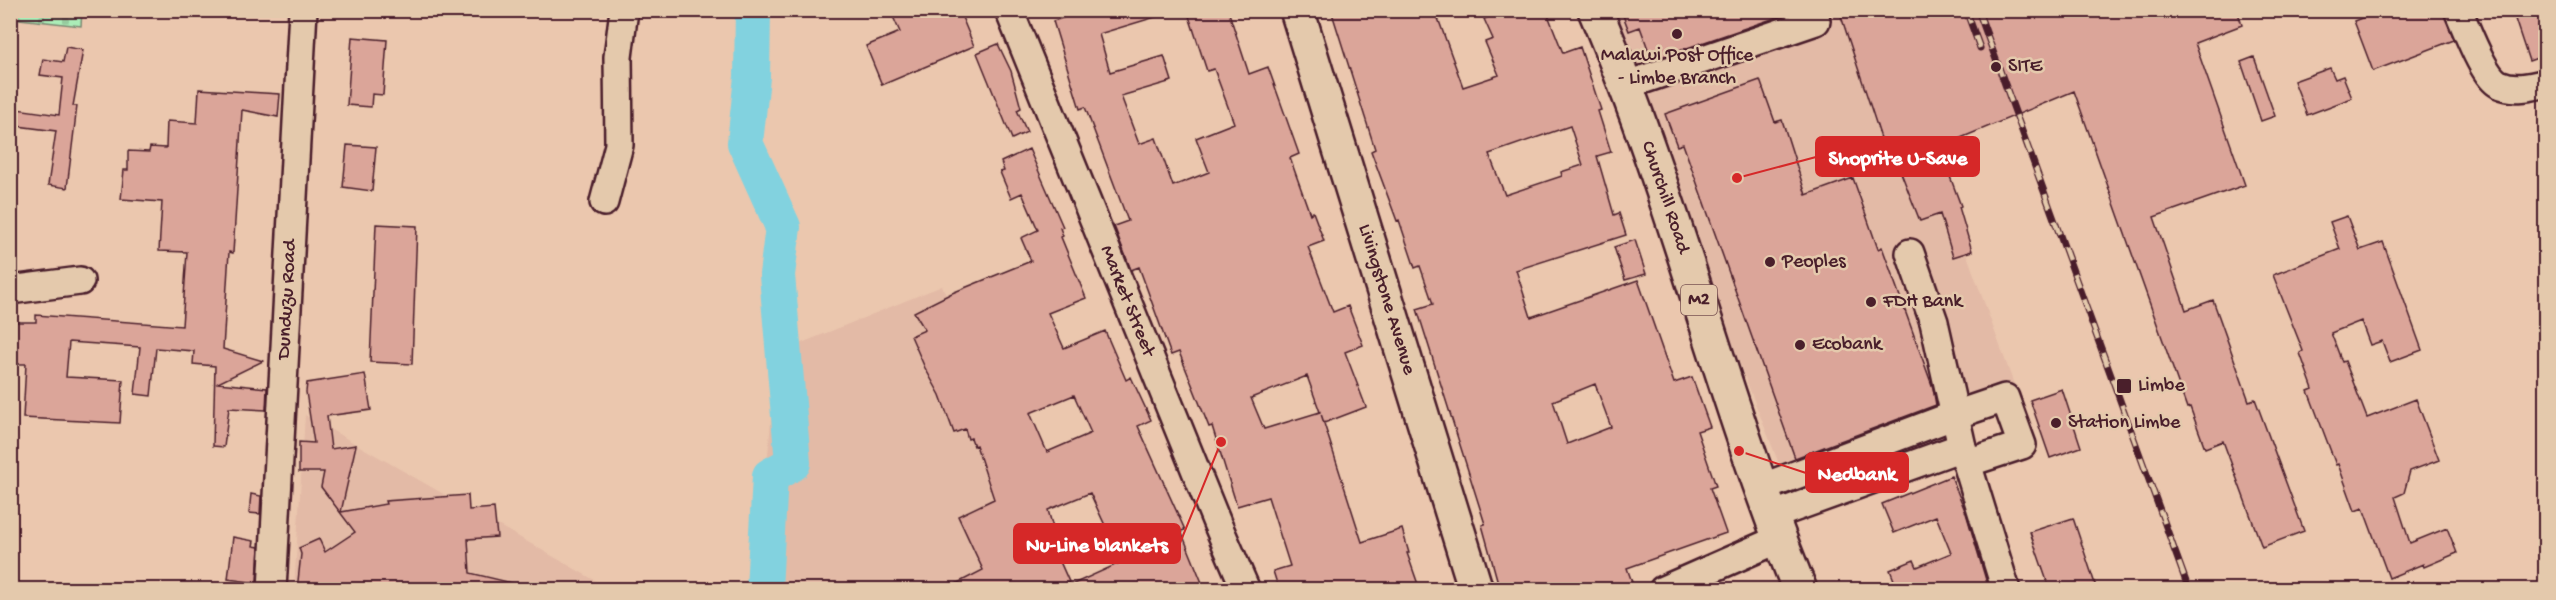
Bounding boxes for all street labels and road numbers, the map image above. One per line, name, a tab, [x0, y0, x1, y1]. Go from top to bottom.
street label: Churchill Road	[1635, 138, 1695, 259]
street label: Livingstone Avenue	[1352, 221, 1421, 378]
street label: Dunduzu Road	[273, 237, 302, 362]
street label: Market Street	[1094, 242, 1160, 362]
road number: M2	[1681, 285, 1717, 315]

